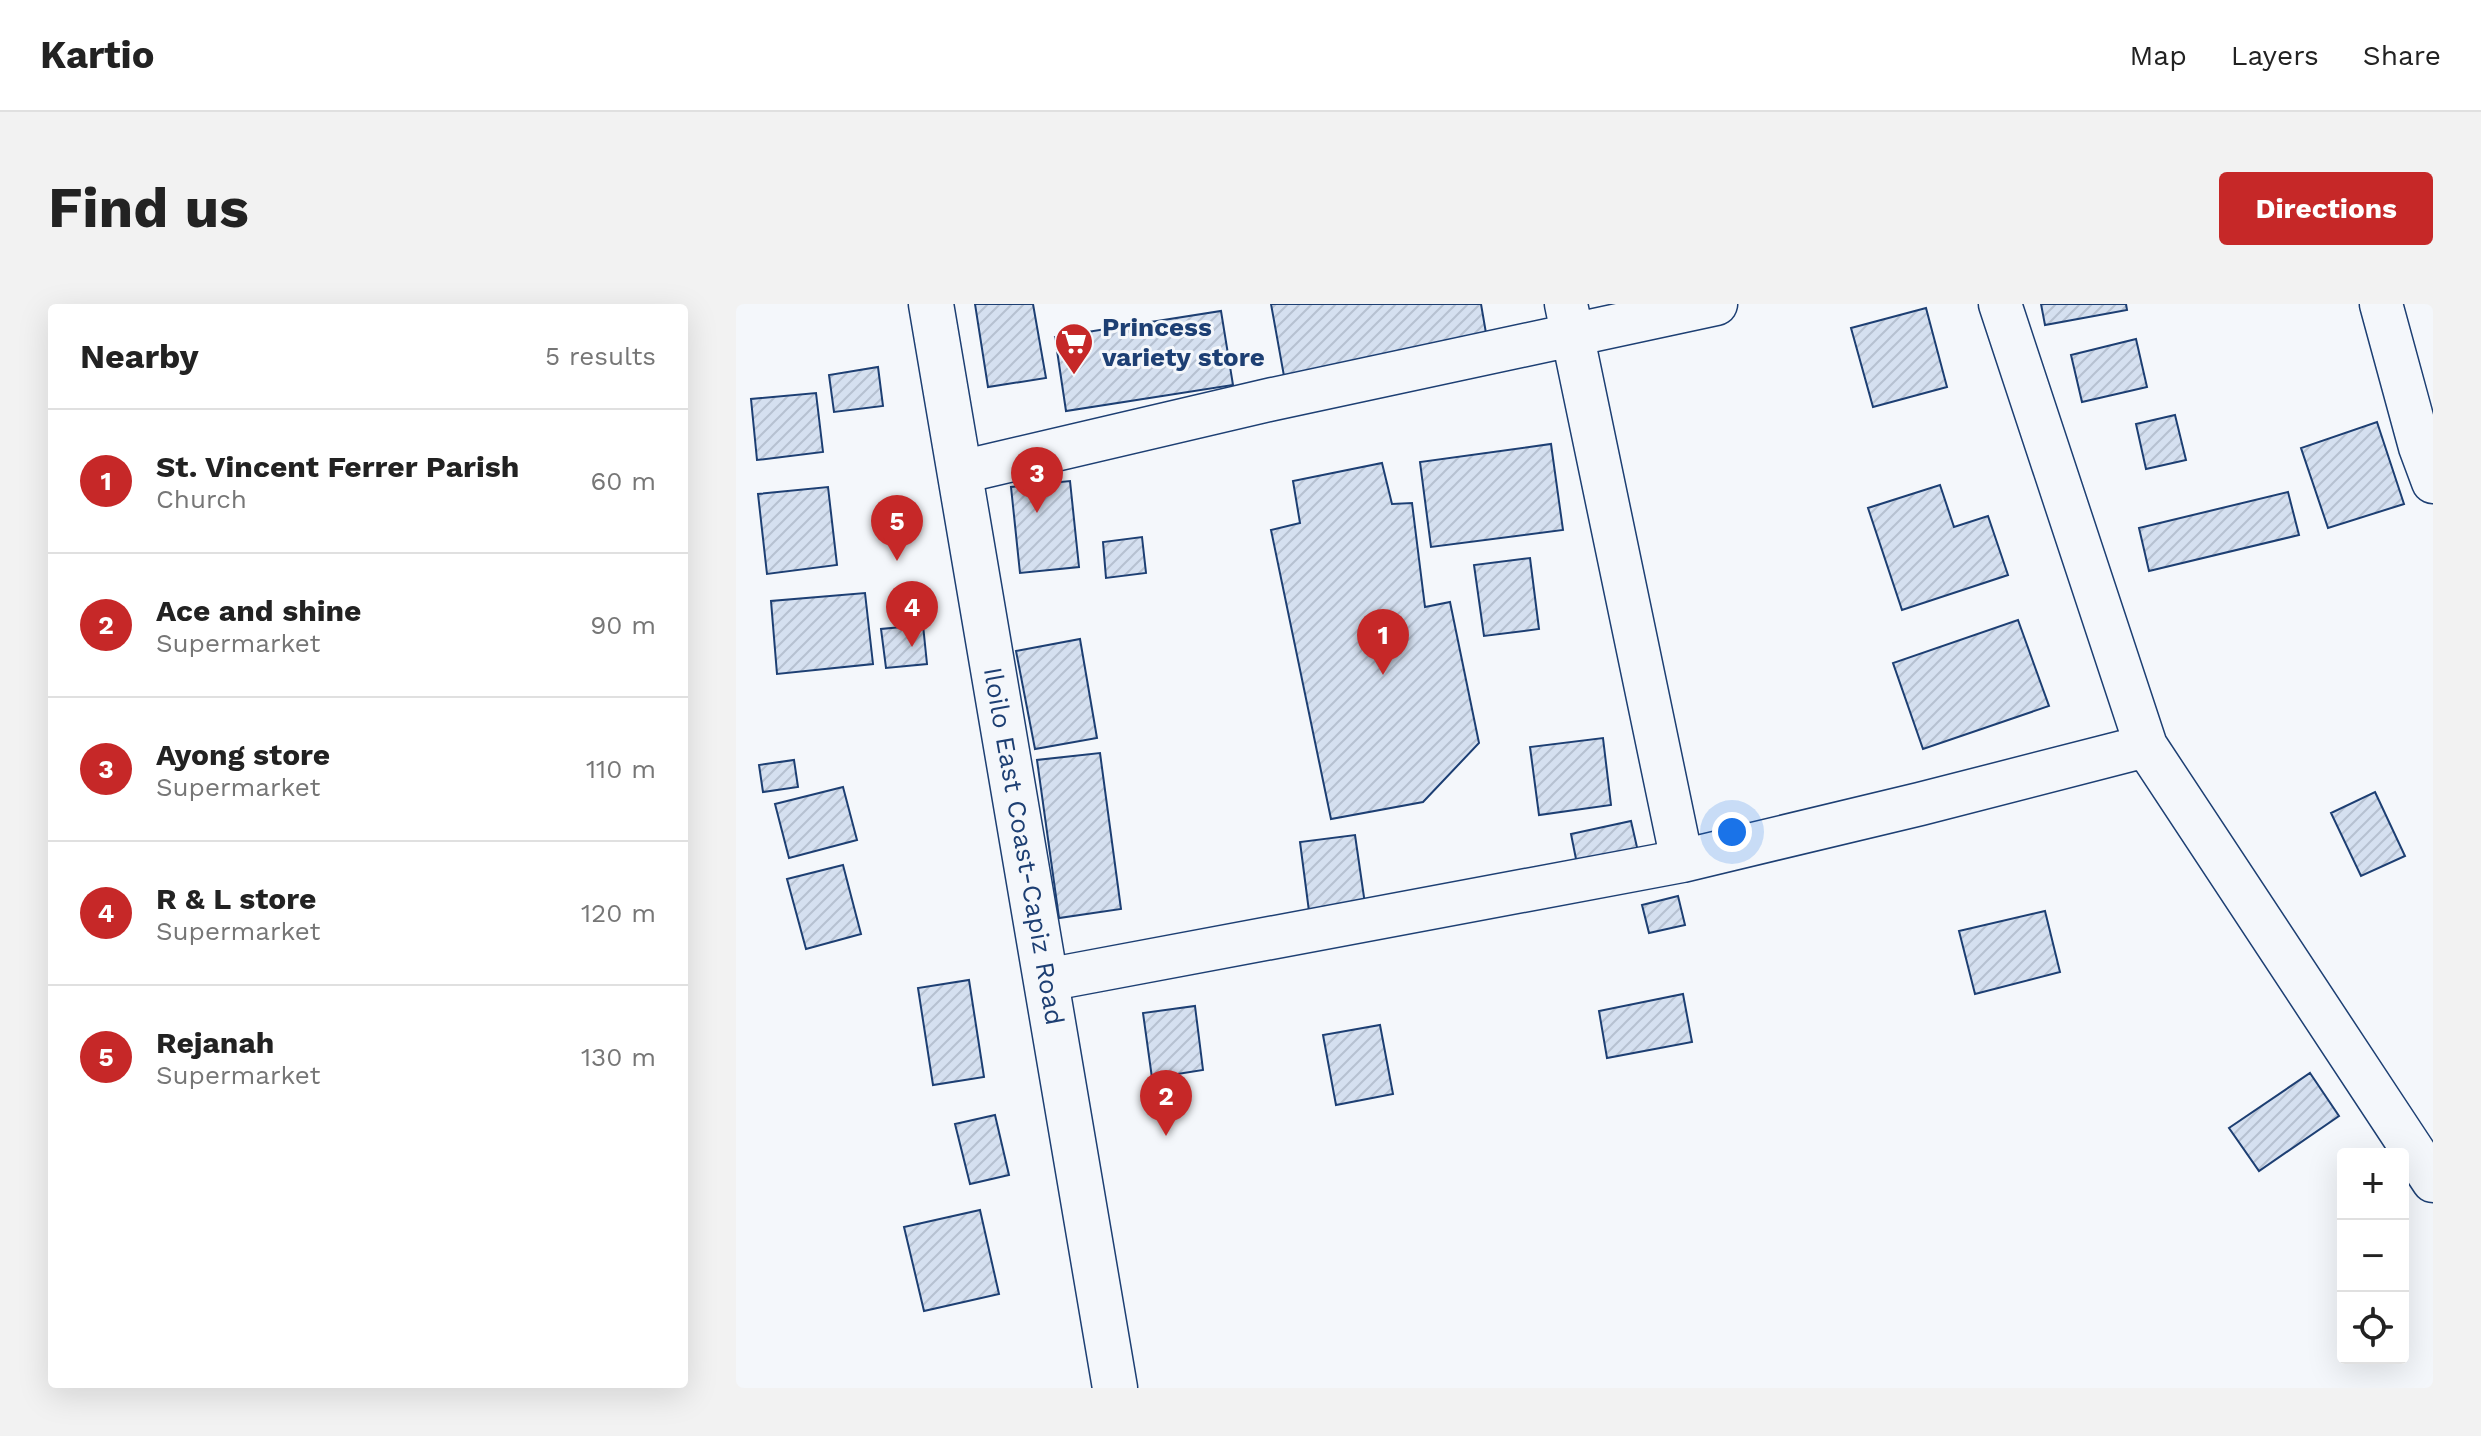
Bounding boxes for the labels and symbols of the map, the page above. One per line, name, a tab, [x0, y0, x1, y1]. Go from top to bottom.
place label: Princess variety store	[1101, 312, 1265, 372]
supermarket icon: Princess variety store	[1053, 321, 1095, 376]
pin: 3	[1011, 447, 1063, 513]
pin: 5	[871, 495, 923, 561]
pin: 4	[886, 581, 938, 647]
pin: 1	[1357, 609, 1409, 675]
street label: Iloilo East Coast-Capiz Road	[978, 665, 1070, 1027]
your location	[1712, 812, 1752, 852]
pin: 2	[1140, 1070, 1192, 1136]

